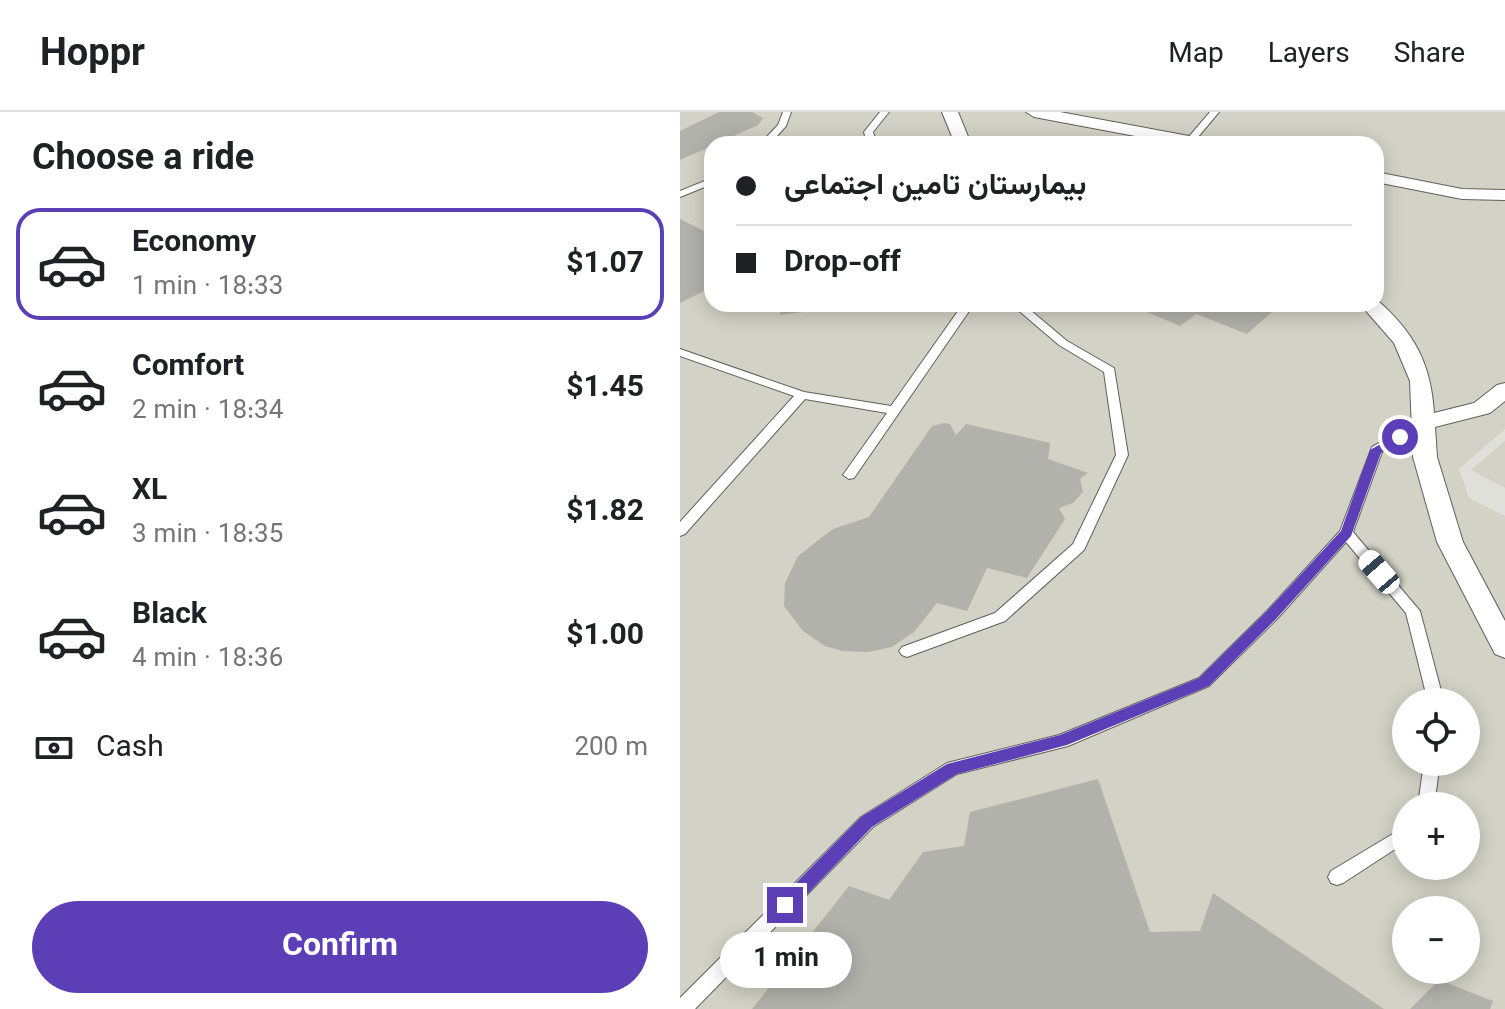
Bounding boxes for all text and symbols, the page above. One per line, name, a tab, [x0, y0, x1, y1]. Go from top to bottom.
text: Hoppr	[40, 26, 145, 85]
text: Map	[1168, 33, 1224, 77]
text: Layers	[1268, 33, 1350, 77]
text: Share	[1394, 33, 1465, 77]
text: Choose a ride	[32, 132, 254, 188]
text: بیمارستان تامین اجتماعی	[784, 163, 1086, 210]
text: Economy	[132, 220, 256, 267]
icon: car	[36, 228, 108, 300]
text: Drop-off	[784, 240, 901, 287]
text: $1.07	[566, 241, 644, 288]
text: 1 min · 18:33	[132, 267, 283, 308]
text: Comfort	[132, 344, 244, 391]
icon: car	[36, 352, 108, 424]
text: $1.45	[566, 365, 644, 412]
text: 2 min · 18:34	[132, 391, 283, 432]
route start	[1382, 419, 1418, 455]
text: XL	[132, 468, 167, 515]
icon: car	[36, 476, 108, 548]
text: $1.82	[566, 489, 644, 536]
text: 3 min · 18:35	[132, 515, 283, 556]
car	[1354, 546, 1404, 598]
text: Black	[132, 592, 207, 639]
icon: car	[36, 600, 108, 672]
text: $1.00	[566, 613, 644, 660]
text: 4 min · 18:36	[132, 639, 283, 680]
map controls	[1392, 688, 1480, 984]
button: locate	[1392, 688, 1480, 776]
text: Cash	[96, 725, 164, 772]
icon: cash	[32, 726, 76, 770]
text: 200 m	[574, 728, 648, 769]
button: +	[1392, 792, 1480, 880]
route end	[767, 887, 803, 923]
button: −	[1392, 896, 1480, 984]
button: Confirm	[32, 901, 648, 993]
callout: 1 min	[719, 933, 851, 989]
text: 1 min	[753, 939, 819, 980]

